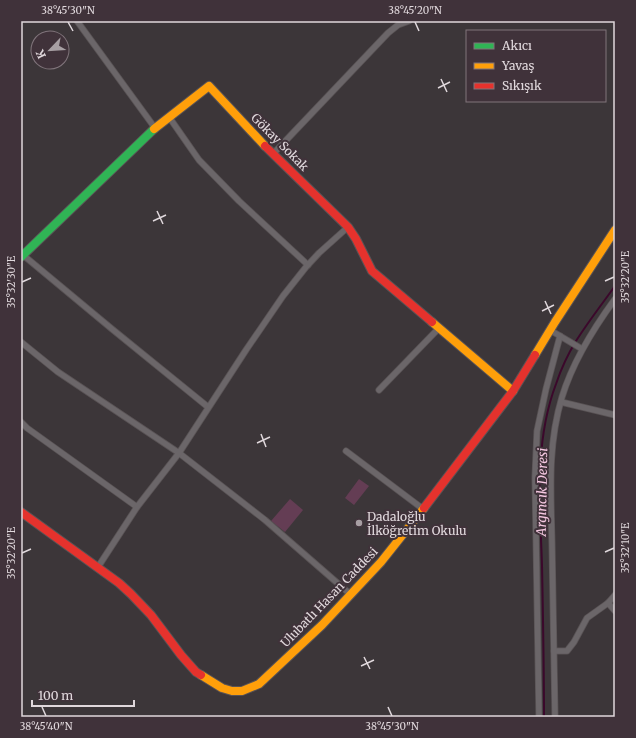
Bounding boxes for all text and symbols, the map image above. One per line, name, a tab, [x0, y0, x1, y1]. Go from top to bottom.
text: 38°45'30"N	[41, 4, 95, 17]
text: 38°45'20"N	[388, 4, 442, 17]
north arrow	[30, 30, 70, 70]
legend	[466, 30, 606, 102]
text: Akıcı	[501, 38, 532, 53]
text: K	[33, 47, 49, 61]
text: Yavaş	[501, 58, 534, 73]
text: Sıkışık	[502, 78, 542, 93]
street label: Gökay Sokak	[248, 110, 312, 174]
text: 35°32'20"E	[619, 250, 632, 303]
text: 35°32'30"E	[5, 255, 18, 308]
water label: Argıncık Deresi	[533, 448, 551, 537]
place label: Dadaloğlu İlköğretim Okulu	[367, 509, 467, 538]
marker: Dadaloğlu İlköğretim Okulu	[354, 518, 364, 528]
text: 35°32'10"E	[619, 522, 632, 573]
text: 35°32'20"E	[5, 526, 18, 579]
street label: Ulubatlı Hasan Caddesi	[277, 544, 381, 650]
scale bar	[32, 682, 134, 708]
text: 100 m	[38, 688, 73, 703]
text: 38°45'40"N	[20, 720, 73, 733]
text: 38°45'30"N	[365, 720, 419, 733]

